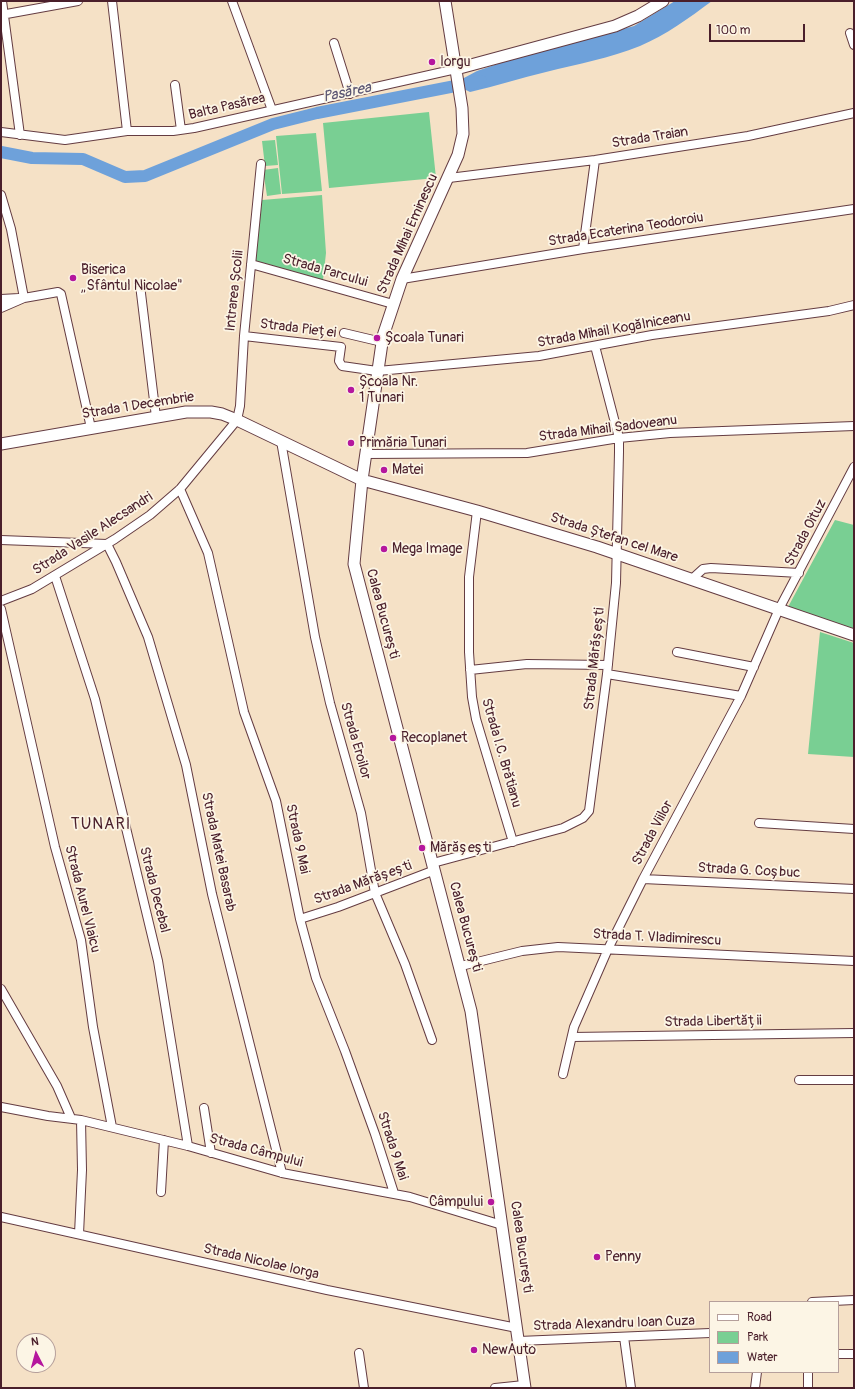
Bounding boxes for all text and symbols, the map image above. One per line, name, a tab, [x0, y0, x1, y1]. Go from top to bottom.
scale bar	[711, 16, 807, 42]
text: 100 m	[716, 23, 750, 38]
place label: Iorgu	[440, 54, 471, 70]
marker: Iorgu	[427, 57, 437, 67]
water label: Pasărea	[321, 79, 373, 107]
street label: Balta Pasărea	[187, 90, 267, 124]
street label: Strada Traian	[611, 124, 689, 152]
street label: Strada Mihai Eminescu	[374, 171, 442, 297]
street label: Strada Ecaterina Teodoroiu	[547, 209, 705, 251]
street label: Intrarea Școlii	[222, 250, 248, 332]
street label: Strada Parcului	[281, 251, 369, 291]
place label: Biserica „Sfântul Nicolae"	[81, 262, 183, 294]
marker: Biserica „Sfântul Nicolae"	[68, 273, 78, 283]
street label: Strada Mihail Kogălniceanu	[536, 308, 692, 352]
street label: Strada Pieței	[259, 316, 337, 342]
place label: Școala Tunari	[385, 330, 464, 346]
marker: Școala Tunari	[372, 333, 382, 343]
place label: Școala Nr. 1 Tunari	[359, 374, 418, 406]
marker: Școala Nr. 1 Tunari	[346, 385, 356, 395]
street label: Strada 1 Decembrie	[81, 389, 195, 423]
street label: Strada Mihail Sadoveanu	[538, 412, 678, 446]
place label: Primăria Tunari	[359, 435, 447, 451]
marker: Primăria Tunari	[346, 438, 356, 448]
place label: Matei	[392, 462, 423, 478]
marker: Matei	[379, 465, 389, 475]
street label: Strada Vasile Alecsandri	[30, 489, 156, 579]
street label: Strada Oituz	[781, 497, 831, 569]
street label: Strada Ștefan cel Mare	[548, 509, 680, 567]
place label: Mega Image	[392, 541, 462, 557]
marker: Mega Image	[379, 544, 389, 554]
street label: Calea București	[362, 567, 402, 661]
street label: Strada Mărășești	[581, 607, 609, 711]
street label: Strada I.C. Brătianu	[477, 696, 525, 810]
street label: Strada Eroilor	[336, 700, 374, 782]
place label: Recoplanet	[401, 730, 467, 746]
marker: Recoplanet	[388, 733, 398, 743]
street label: Strada Matei Basarab	[197, 791, 239, 913]
street label: Strada Viilor	[629, 798, 677, 868]
street label: Strada 9 Mai	[281, 803, 313, 875]
district label: TUNARI	[71, 815, 131, 835]
place label: Mărășești	[430, 840, 491, 856]
marker: Mărășești	[417, 843, 427, 853]
street label: Strada Aurel Vlaicu	[61, 844, 103, 954]
street label: Strada Decebal	[135, 845, 173, 935]
street label: Strada Mărășești	[312, 857, 414, 909]
street label: Strada G. Coșbuc	[697, 860, 801, 882]
street label: Calea București	[445, 880, 485, 974]
street label: Strada T. Vladimirescu	[592, 926, 722, 950]
street label: Strada Libertății	[664, 1013, 762, 1031]
street label: Strada 9 Mai	[373, 1110, 411, 1182]
street label: Strada Câmpului	[208, 1130, 304, 1172]
place label: Câmpului	[429, 1194, 483, 1210]
marker: Câmpului	[486, 1197, 496, 1207]
street label: Calea București	[506, 1200, 536, 1294]
street label: Strada Nicolae Iorga	[202, 1241, 320, 1283]
place label: Penny	[605, 1249, 641, 1265]
marker: Penny	[592, 1252, 602, 1262]
legend	[709, 1301, 839, 1373]
text: Road	[747, 1310, 772, 1325]
street label: Strada Alexandru Ioan Cuza	[533, 1313, 695, 1335]
text: Park	[747, 1330, 768, 1345]
north arrow	[16, 1333, 56, 1373]
text: N	[30, 1335, 39, 1348]
place label: NewAuto	[482, 1342, 536, 1358]
marker: NewAuto	[469, 1345, 479, 1355]
text: Water	[747, 1350, 778, 1365]

